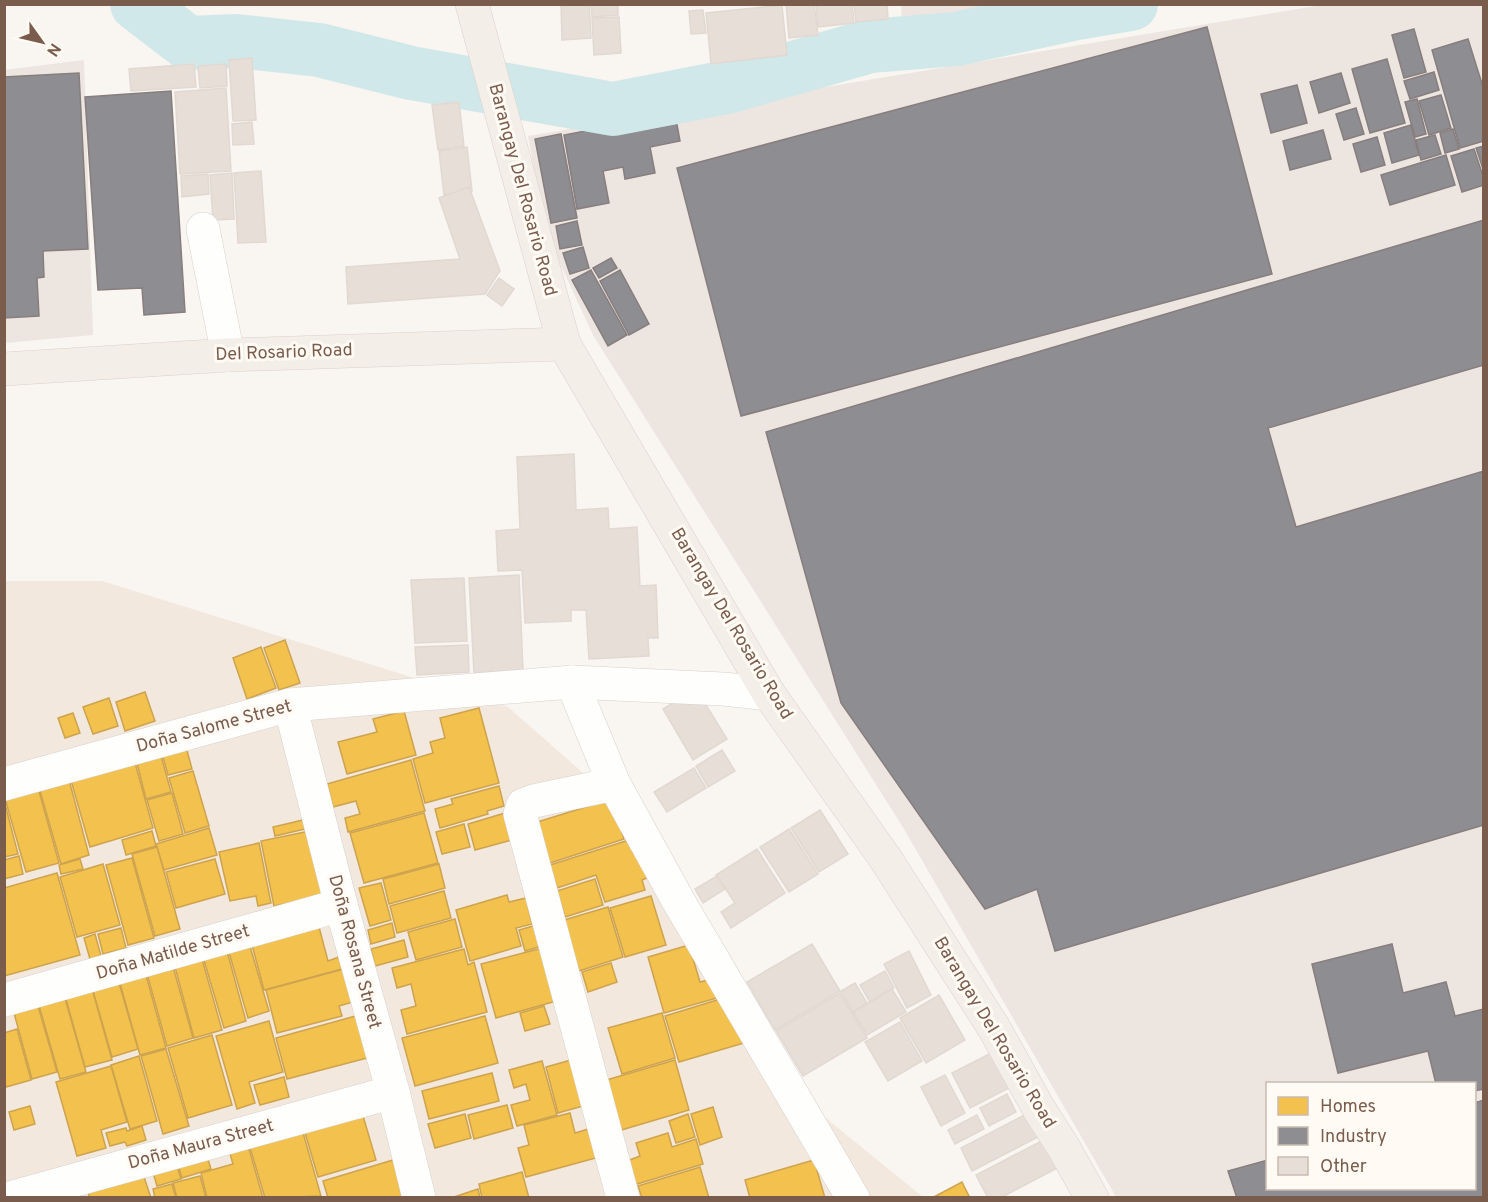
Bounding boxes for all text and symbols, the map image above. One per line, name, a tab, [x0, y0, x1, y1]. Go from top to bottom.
north arrow	[12, 12, 72, 72]
text: N	[41, 39, 64, 60]
street label: Barangay Del Rosario Road	[483, 81, 561, 299]
street label: Del Rosario Road	[215, 339, 353, 367]
street label: Barangay Del Rosario Road	[665, 524, 797, 724]
street label: Doña Salome Street	[134, 695, 294, 759]
street label: Doña Rosana Street	[322, 872, 386, 1032]
street label: Doña Matilde Street	[94, 920, 252, 986]
street label: Barangay Del Rosario Road	[928, 933, 1060, 1133]
legend	[1266, 1082, 1476, 1190]
text: Homes	[1320, 1096, 1376, 1119]
street label: Doña Maura Street	[126, 1115, 276, 1175]
text: Industry	[1320, 1126, 1387, 1149]
text: Other	[1320, 1156, 1367, 1179]

